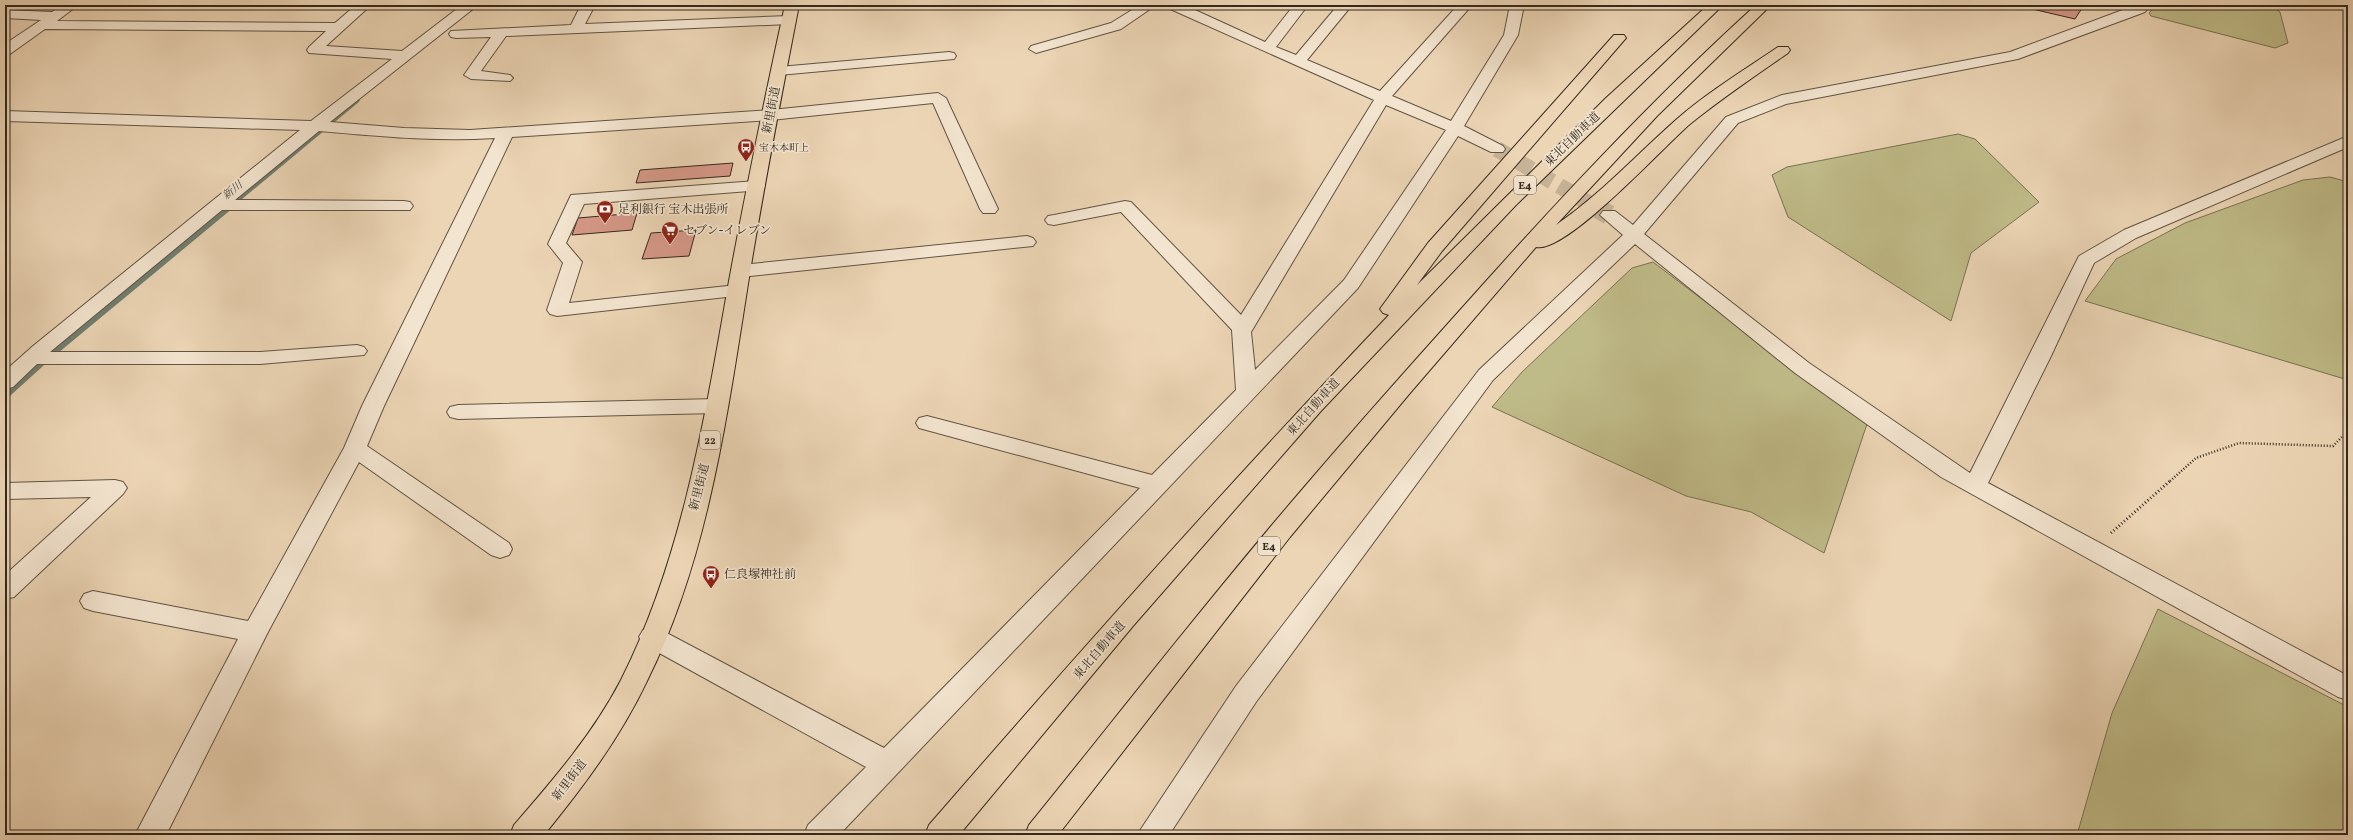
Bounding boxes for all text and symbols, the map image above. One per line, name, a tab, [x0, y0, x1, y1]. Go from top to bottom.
street label: 新里街道	[760, 85, 784, 135]
street label: 東北自動車道	[1541, 109, 1604, 170]
bus stop icon: 宝木本町上	[736, 137, 756, 162]
place label: 宝木本町上	[759, 141, 809, 155]
road number: E4	[1514, 176, 1536, 194]
water label: 新川	[220, 178, 247, 204]
bank icon: 足利銀行 宝木出張所	[595, 199, 615, 224]
place label: 足利銀行 宝木出張所	[618, 202, 728, 218]
supermarket icon: セブン-イレブン	[660, 220, 680, 245]
place label: セブン-イレブン	[683, 223, 771, 239]
street label: 東北自動車道	[1284, 376, 1344, 440]
road number: 22	[700, 431, 720, 449]
street label: 新里街道	[686, 462, 714, 512]
road number: E4	[1258, 537, 1280, 555]
bus stop icon: 仁良塚神社前	[701, 564, 721, 589]
place label: 仁良塚神社前	[724, 567, 796, 583]
street label: 東北自動車道	[1070, 618, 1129, 683]
street label: 新里街道	[549, 757, 591, 805]

